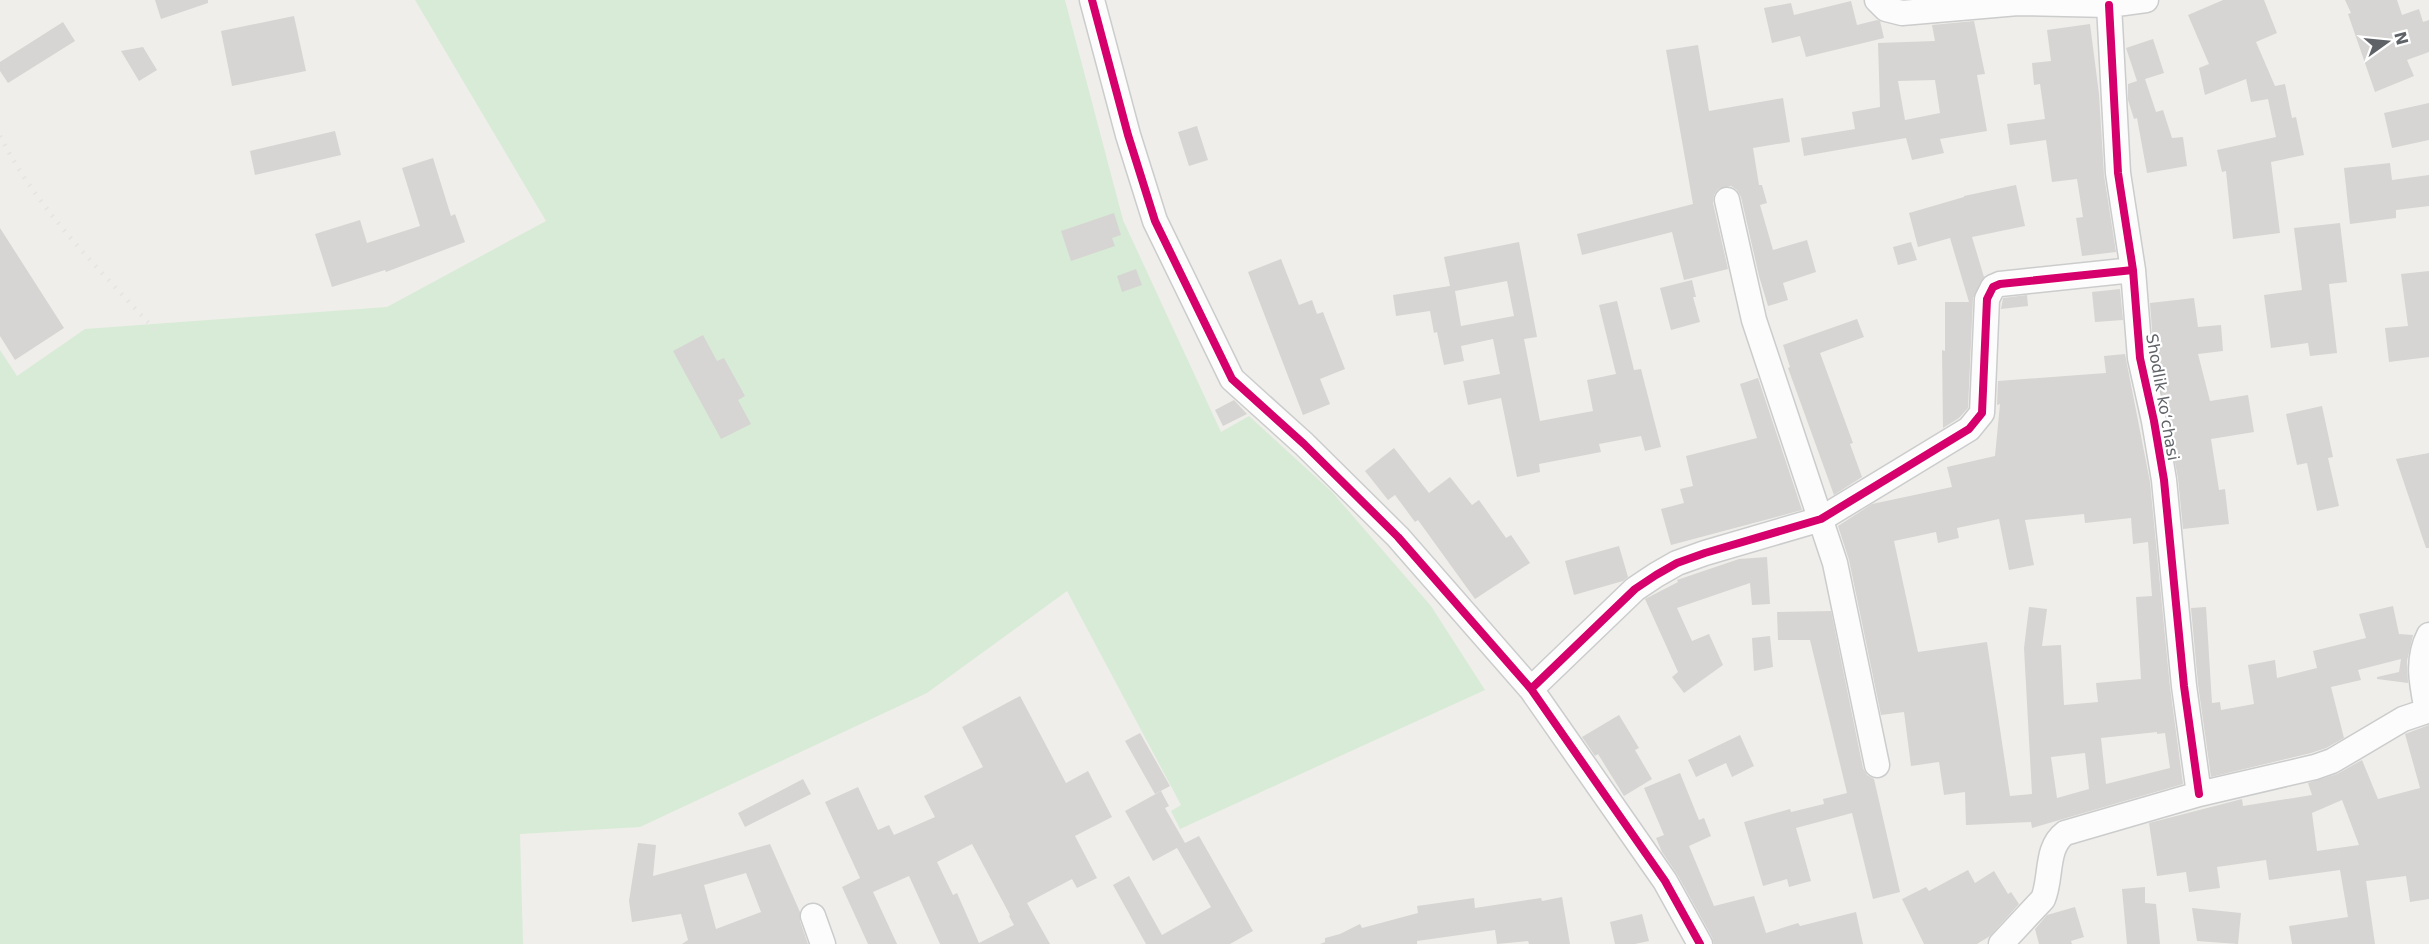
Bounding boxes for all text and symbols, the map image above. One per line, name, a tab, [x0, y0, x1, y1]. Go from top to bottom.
north arrow	[2357, 12, 2417, 72]
text: N	[2390, 29, 2412, 47]
street label: Shodlik koʻchasi	[2142, 332, 2183, 462]

